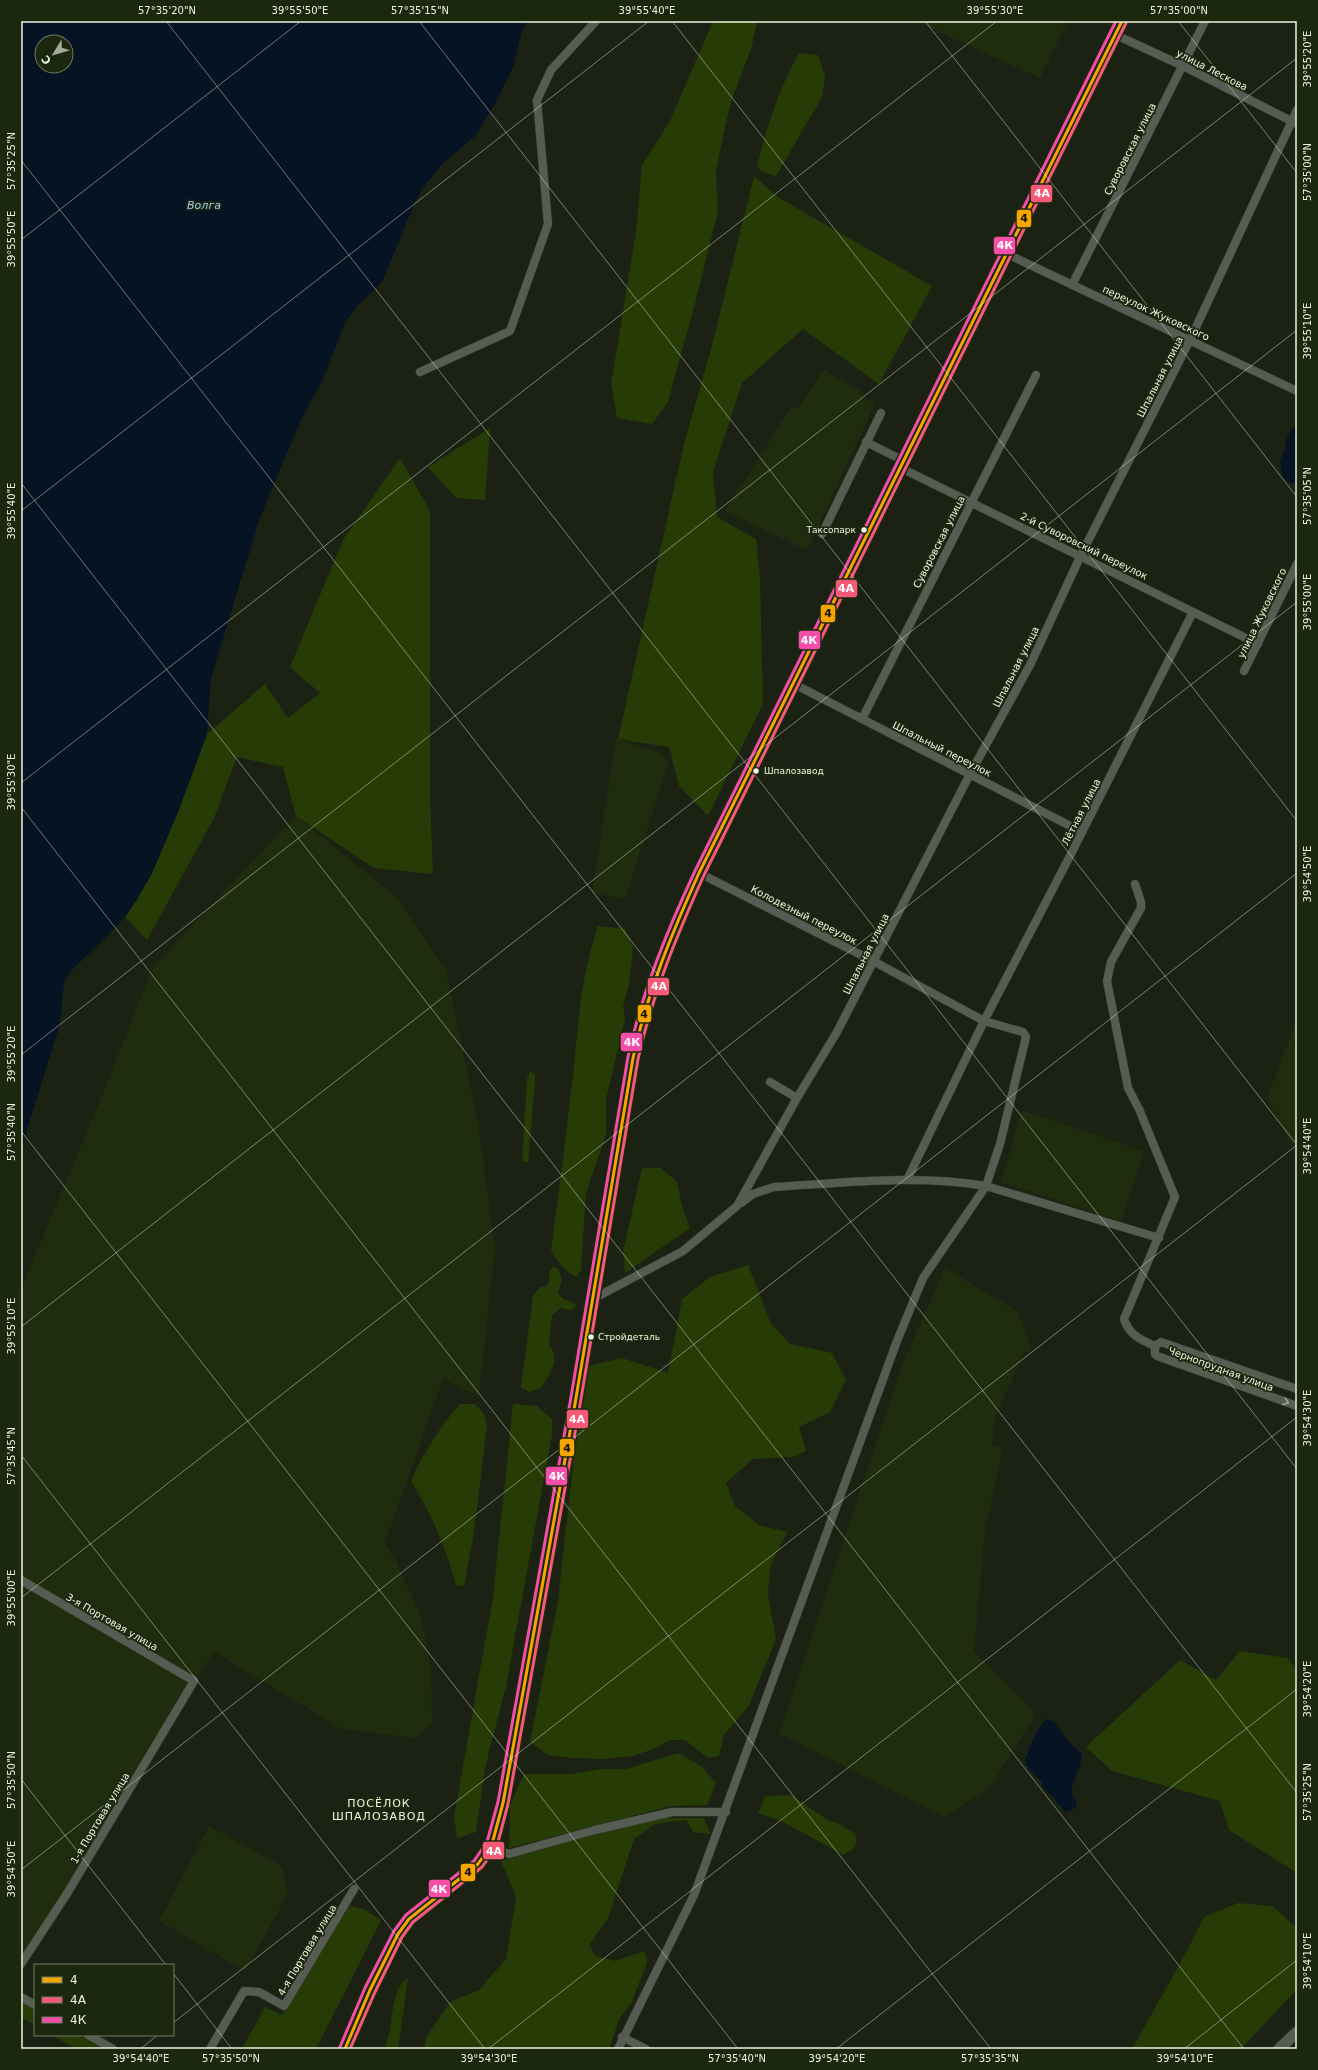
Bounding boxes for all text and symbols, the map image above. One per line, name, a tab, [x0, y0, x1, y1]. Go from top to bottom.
text: 57°35'20"N	[138, 5, 196, 16]
text: 39°55'50"E	[272, 5, 328, 16]
text: 57°35'15"N	[391, 5, 449, 16]
text: 39°55'40"E	[619, 5, 675, 16]
text: 39°55'30"E	[967, 5, 1023, 16]
text: 57°35'00"N	[1150, 5, 1208, 16]
text: 39°55'20"E	[1302, 31, 1313, 87]
north arrow	[34, 34, 74, 74]
street label: улица Лескова	[1175, 47, 1249, 93]
text: С	[39, 53, 54, 67]
street label: Суворовская улица	[1102, 101, 1158, 197]
text: 57°35'25"N	[6, 132, 17, 190]
text: 57°35'00"N	[1302, 143, 1313, 201]
line badge: 4А	[1030, 184, 1053, 203]
text: 4А	[1034, 187, 1051, 200]
water label: Волга	[187, 199, 221, 212]
line badge: 4	[1016, 209, 1032, 228]
text: 39°55'50"E	[6, 211, 17, 267]
text: 4	[1020, 212, 1028, 225]
line badge: 4К	[993, 236, 1016, 255]
text: 4К	[997, 239, 1013, 252]
street label: переулок Жуковского	[1101, 283, 1211, 343]
text: 39°55'10"E	[1302, 303, 1313, 359]
street label: Шпальная улица	[1135, 335, 1185, 419]
text: 57°35'05"N	[1302, 467, 1313, 525]
text: 39°55'40"E	[6, 483, 17, 539]
street label: Суворовская улица	[911, 494, 967, 590]
street label: 2-й Суворовский переулок	[1019, 510, 1149, 582]
place label: Таксопарк	[806, 525, 857, 535]
marker: Таксопарк	[859, 525, 869, 535]
street label: улица Жуковского	[1235, 566, 1289, 660]
text: 39°55'00"E	[1302, 574, 1313, 630]
line badge: 4А	[835, 579, 858, 598]
text: 4А	[838, 582, 855, 595]
line badge: 4	[820, 604, 836, 623]
text: 4	[824, 607, 832, 620]
street label: Шпальная улица	[991, 625, 1041, 709]
line badge: 4К	[798, 630, 821, 650]
text: 4К	[801, 634, 817, 647]
street label: Шпальный переулок	[891, 719, 993, 779]
text: 39°55'30"E	[6, 754, 17, 810]
marker: Шпалозавод	[751, 766, 761, 776]
place label: Шпалозавод	[764, 766, 824, 776]
street label: Лётная улица	[1060, 777, 1102, 847]
text: 39°54'50"E	[1302, 846, 1313, 902]
street label: Колодезный переулок	[749, 883, 859, 947]
street label: Шпальная улица	[841, 912, 891, 996]
line badge: 4А	[647, 977, 670, 996]
text: 4А	[651, 980, 668, 993]
line badge: 4	[637, 1004, 652, 1023]
text: 4	[640, 1008, 648, 1021]
text: 39°55'20"E	[6, 1026, 17, 1082]
line badge: 4К	[620, 1032, 643, 1052]
text: 4К	[624, 1036, 640, 1049]
text: 57°35'40"N	[6, 1103, 17, 1161]
text: 39°54'40"E	[1302, 1118, 1313, 1174]
text: 39°55'10"E	[6, 1298, 17, 1354]
marker: Стройдеталь	[586, 1332, 596, 1342]
place label: Стройдеталь	[598, 1332, 660, 1342]
street label: Чернопрудная улица	[1167, 1345, 1275, 1393]
text: 39°54'30"E	[1302, 1390, 1313, 1446]
one-way arrow	[1282, 1398, 1289, 1406]
line badge: 4А	[566, 1409, 589, 1429]
text: 4А	[569, 1413, 586, 1426]
text: 57°35'45"N	[6, 1427, 17, 1485]
line badge: 4	[559, 1438, 575, 1457]
text: 4	[563, 1442, 571, 1455]
line badge: 4К	[545, 1466, 568, 1486]
text: 4К	[549, 1470, 565, 1483]
text: 39°55'00"E	[6, 1570, 17, 1626]
street label: 3-я Портовая улица	[64, 1591, 160, 1653]
text: 39°54'20"E	[1302, 1661, 1313, 1717]
text: 57°35'50"N	[6, 1751, 17, 1809]
text: 57°35'25"N	[1302, 1763, 1313, 1821]
street label: 1-я Портовая улица	[68, 1771, 132, 1865]
district label: ПОСЁЛОК ШПАЛОЗАВОД	[332, 1797, 426, 1823]
text: 39°54'50"E	[6, 1841, 17, 1897]
line badge: 4А	[482, 1841, 505, 1860]
text: 4А	[486, 1845, 503, 1858]
line badge: 4	[460, 1863, 476, 1882]
text: 4	[464, 1866, 472, 1879]
line badge: 4К	[428, 1879, 451, 1898]
text: 4К	[431, 1883, 447, 1896]
street label: 4-я Портовая улица	[275, 1903, 339, 1997]
text: 39°54'10"E	[1302, 1933, 1313, 1989]
legend	[34, 1964, 174, 2036]
text: 4	[70, 1973, 78, 1987]
text: 4А	[70, 1993, 87, 2007]
text: 4К	[70, 2013, 87, 2027]
text: 39°54'40"E	[113, 2053, 169, 2064]
text: 57°35'50"N	[202, 2053, 260, 2064]
text: 39°54'30"E	[461, 2053, 517, 2064]
text: 57°35'40"N	[708, 2053, 766, 2064]
text: 39°54'20"E	[809, 2053, 865, 2064]
text: 57°35'35"N	[961, 2053, 1019, 2064]
text: 39°54'10"E	[1157, 2053, 1213, 2064]

